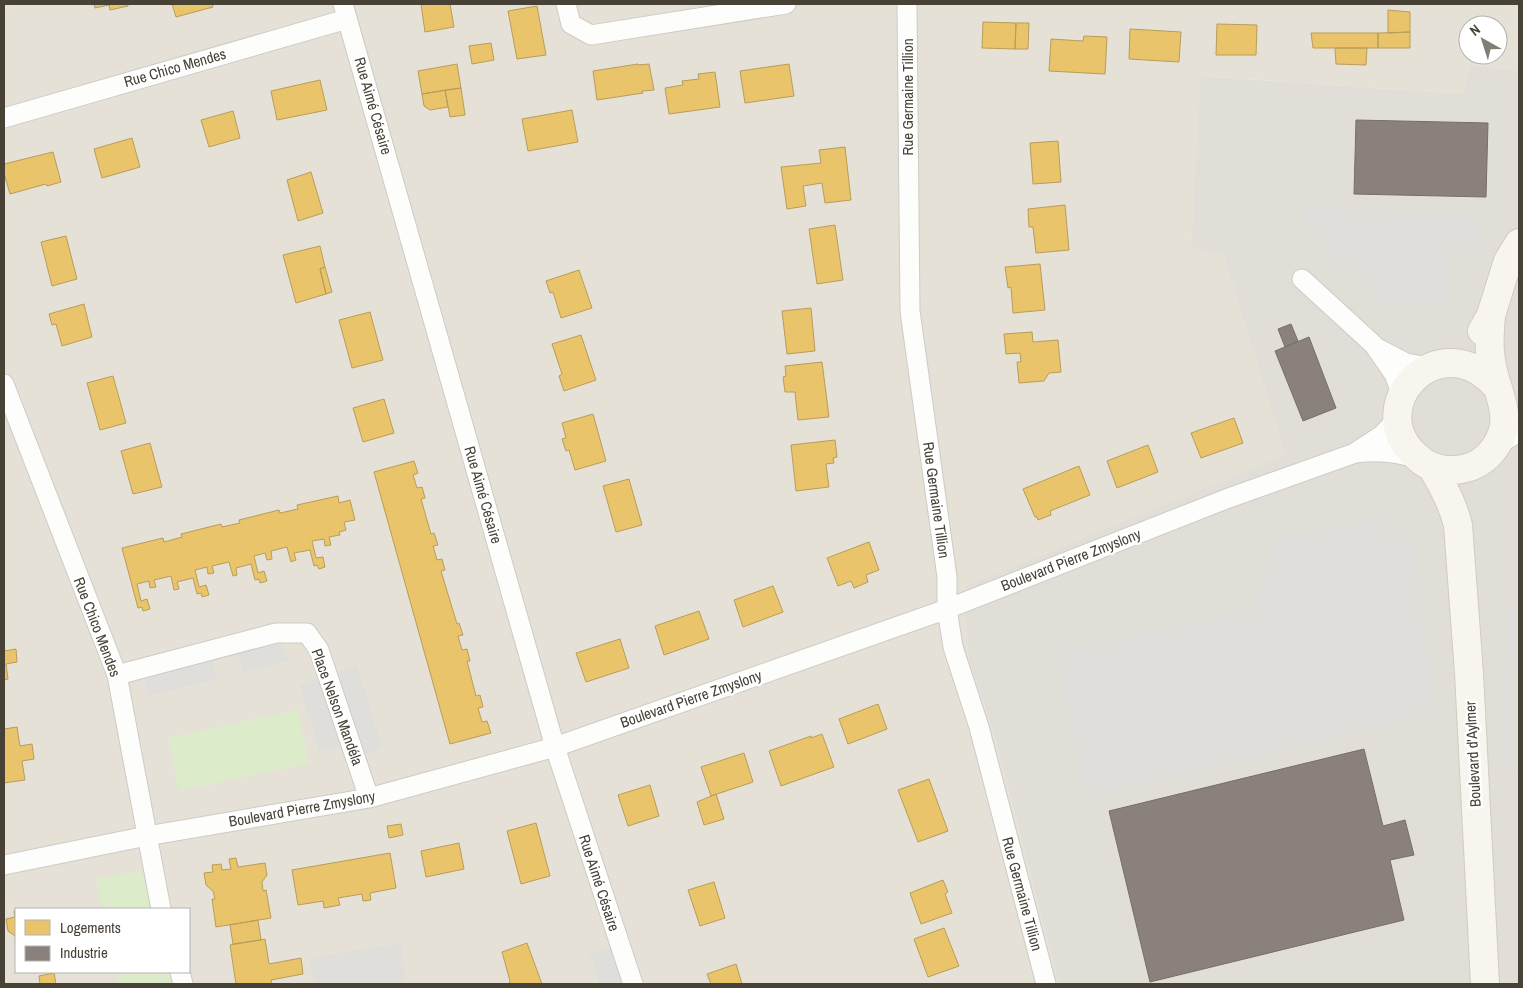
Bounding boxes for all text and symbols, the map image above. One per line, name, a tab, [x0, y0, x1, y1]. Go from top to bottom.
north arrow	[1458, 15, 1508, 65]
text: N	[1466, 20, 1484, 40]
street label: Rue Germaine Tillion	[897, 38, 918, 156]
street label: Rue Chico Mendes	[121, 43, 228, 92]
street label: Rue Aimé Césaire	[350, 55, 397, 157]
street label: Rue Germaine Tillion	[918, 440, 955, 559]
street label: Rue Aimé Césaire	[460, 444, 507, 546]
street label: Boulevard Pierre Zmyslony	[998, 523, 1145, 596]
street label: Rue Chico Mendes	[69, 574, 126, 680]
street label: Place Nelson Mandéla	[307, 645, 368, 768]
street label: Boulevard Pierre Zmyslony	[617, 664, 765, 733]
street label: Boulevard d'Aylmer	[1459, 701, 1486, 808]
street label: Boulevard Pierre Zmyslony	[227, 785, 378, 832]
street label: Rue Aimé Césaire	[574, 832, 625, 934]
street label: Rue Germaine Tillion	[997, 835, 1048, 953]
legend	[15, 908, 190, 973]
text: Logements	[60, 917, 121, 938]
text: Industrie	[60, 942, 108, 963]

